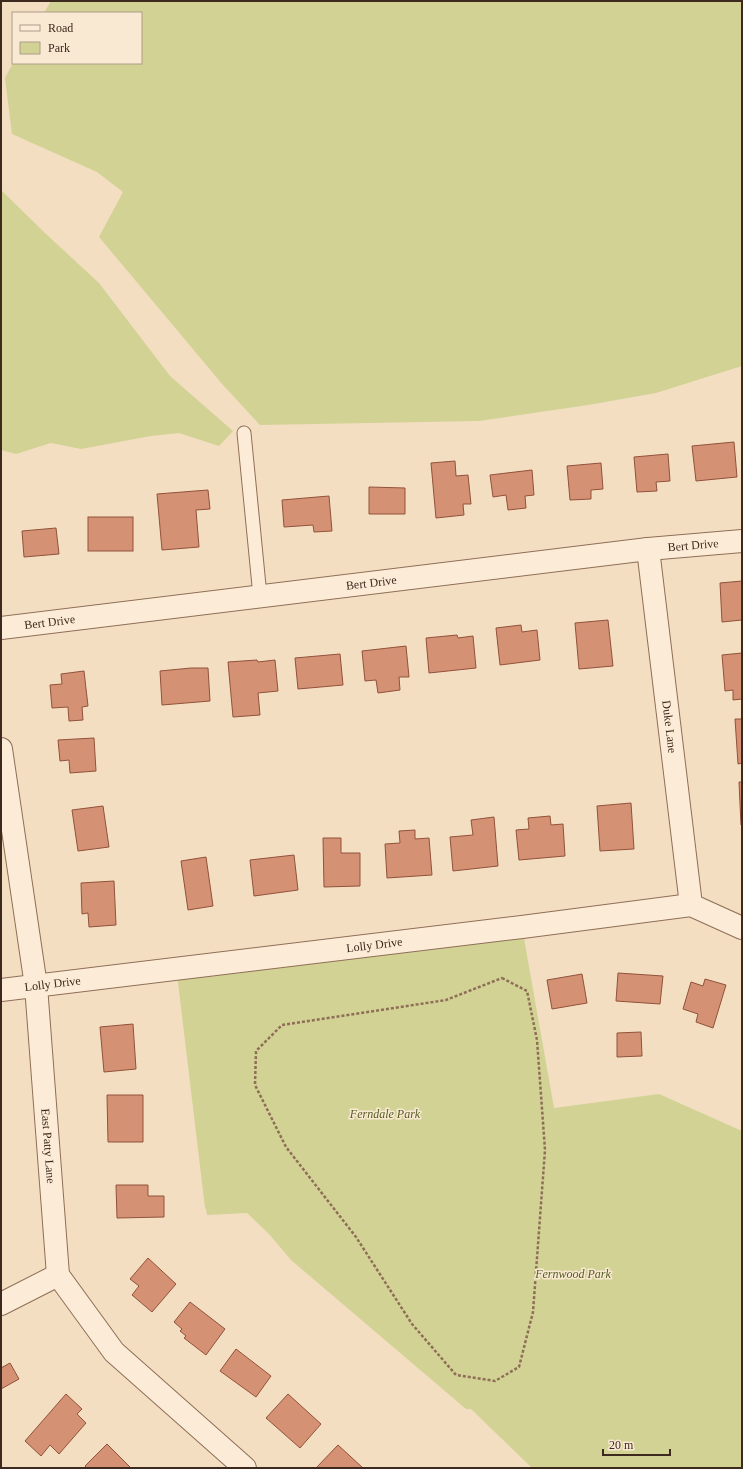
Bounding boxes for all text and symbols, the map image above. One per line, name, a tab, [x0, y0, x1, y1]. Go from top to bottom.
legend	[12, 12, 142, 64]
text: Road	[48, 21, 73, 35]
text: Park	[48, 41, 70, 55]
street label: Bert Drive	[667, 536, 719, 554]
street label: Bert Drive	[345, 573, 397, 593]
street label: Bert Drive	[23, 612, 76, 632]
street label: Duke Lane	[659, 700, 680, 754]
street label: Lolly Drive	[345, 935, 403, 955]
street label: Lolly Drive	[24, 973, 81, 994]
park label: Ferndale Park	[349, 1107, 421, 1121]
street label: East Patty Lane	[38, 1108, 58, 1184]
park label: Fernwood Park	[534, 1267, 612, 1281]
scale bar	[603, 1431, 670, 1457]
text: 20 m	[609, 1438, 634, 1452]

